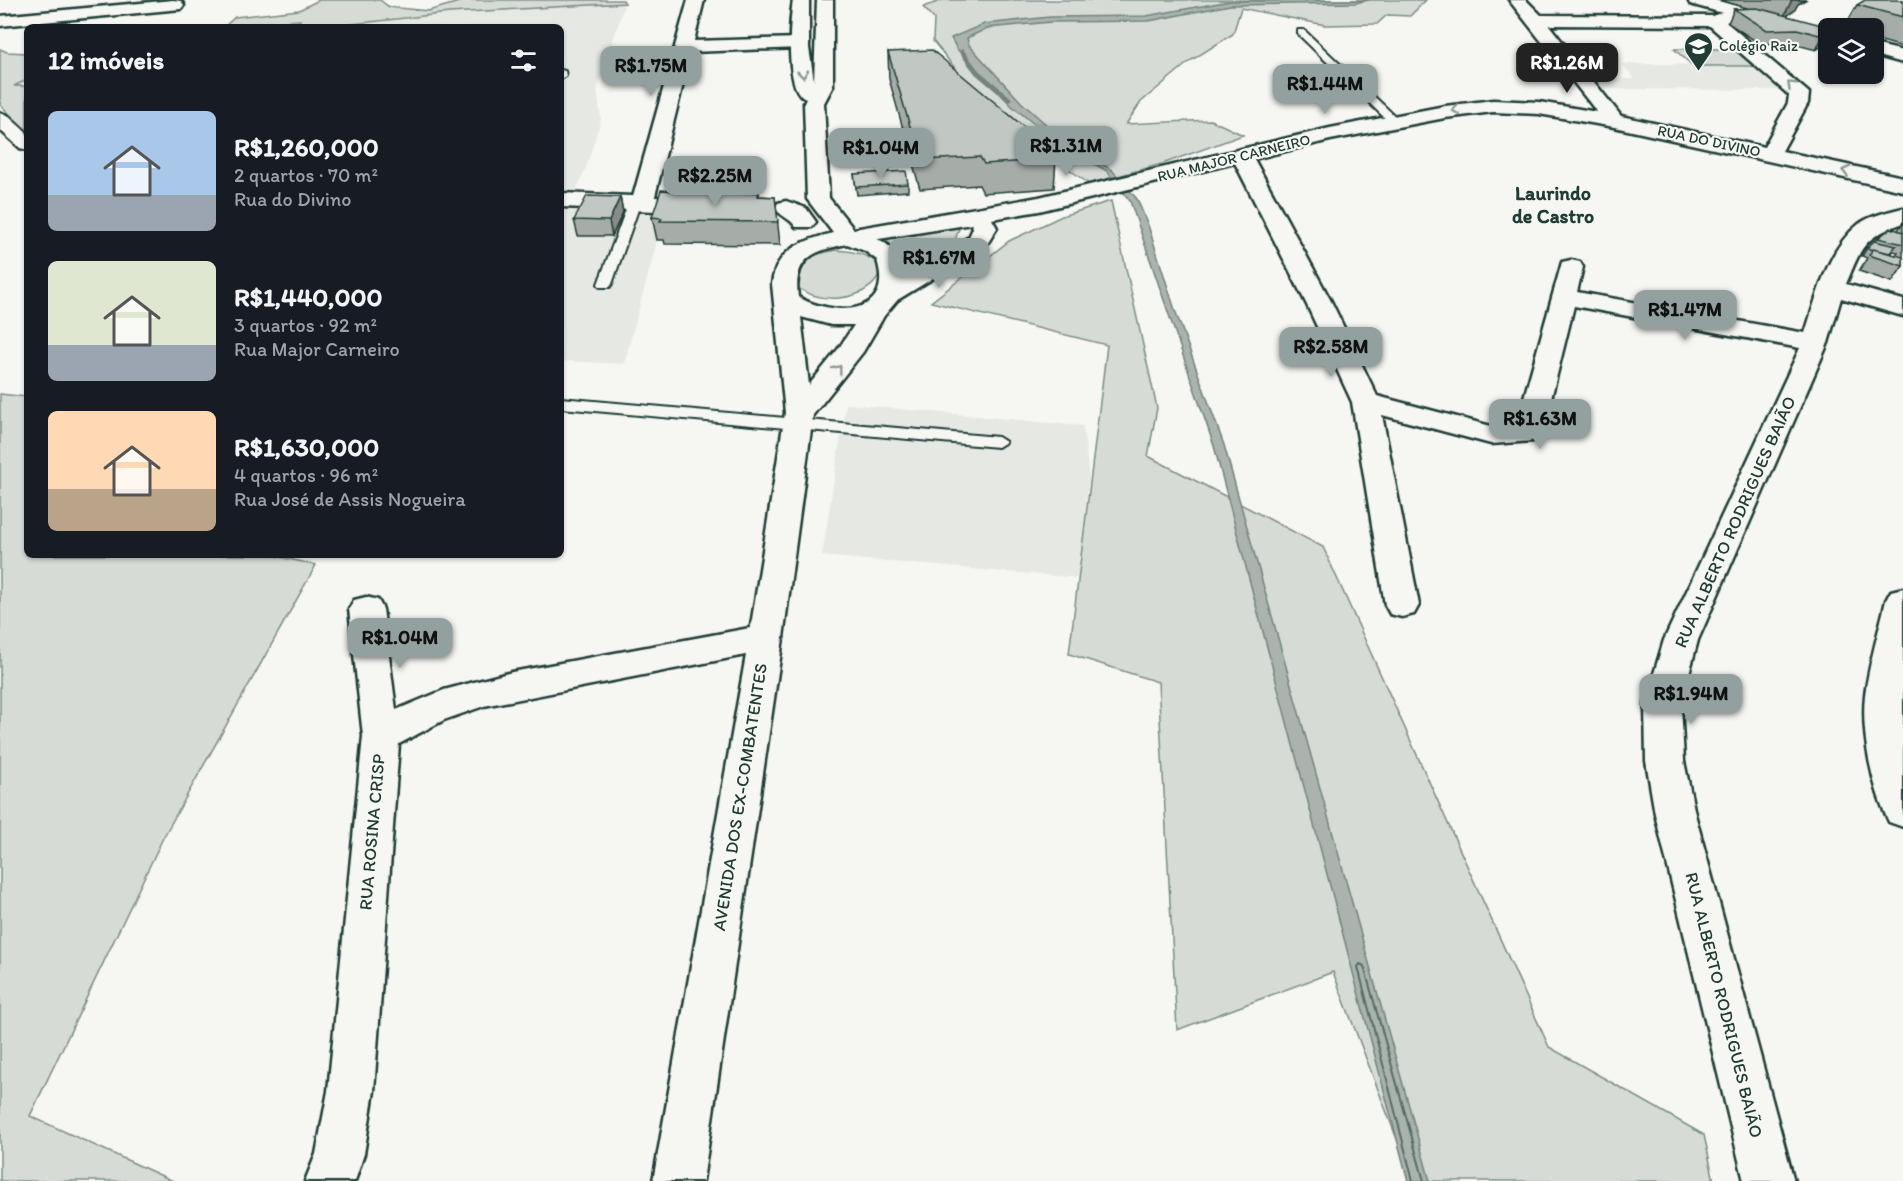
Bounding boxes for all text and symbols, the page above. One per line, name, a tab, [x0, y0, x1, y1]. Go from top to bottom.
map controls	[1818, 18, 1884, 84]
button: layers	[1818, 18, 1884, 84]
school or university icon: Colégio Raiz	[1682, 30, 1714, 72]
place label: Colégio Raiz	[1719, 37, 1798, 55]
pin: R$1.26M	[1512, 43, 1622, 94]
text: 12 imóveis	[48, 44, 164, 76]
icon: filters	[507, 44, 540, 77]
pin: R$1.75M	[596, 46, 706, 97]
text: R$1.26M	[1530, 50, 1604, 74]
text: R$1.75M	[615, 53, 687, 77]
pin: R$1.44M	[1270, 64, 1380, 115]
one-way arrow	[796, 69, 809, 78]
text: R$1.44M	[1287, 71, 1363, 95]
one-way arrow	[1787, 81, 1797, 92]
one-way arrow	[1451, 104, 1460, 116]
street label: RUA DO DIVINO	[1656, 121, 1762, 161]
pin: R$1.31M	[1011, 126, 1121, 177]
pin: R$1.04M	[826, 128, 936, 179]
street label: RUA MAJOR CARNEIRO	[1156, 130, 1313, 186]
text: R$1,260,000	[234, 131, 379, 163]
text: R$1.31M	[1030, 133, 1102, 157]
icon: home	[96, 135, 168, 207]
text: R$1.04M	[843, 135, 919, 159]
pin: R$2.25M	[660, 156, 770, 207]
text: 2 quartos · 70 m²	[234, 163, 378, 187]
text: R$2.25M	[678, 163, 752, 187]
one-way arrow	[1841, 165, 1851, 178]
district label: Laurindo de Castro	[1512, 181, 1594, 228]
text: Rua do Divino	[234, 187, 351, 211]
pin: R$1.67M	[884, 238, 994, 289]
text: R$1.67M	[902, 245, 976, 269]
text: R$1,440,000	[234, 281, 383, 313]
icon: home	[96, 285, 168, 357]
pin: R$1.47M	[1630, 290, 1740, 341]
text: R$1.47M	[1648, 297, 1722, 321]
text: 3 quartos · 92 m²	[234, 313, 377, 337]
pin: R$2.58M	[1276, 327, 1386, 378]
text: R$2.58M	[1293, 334, 1369, 358]
text: Rua Major Carneiro	[234, 337, 400, 361]
one-way arrow	[831, 364, 842, 375]
street label: RUA ALBERTO RODRIGUES BAIÃO	[1669, 393, 1801, 651]
pin: R$1.63M	[1485, 399, 1595, 450]
text: R$1.63M	[1503, 406, 1577, 430]
text: R$1,630,000	[234, 431, 379, 463]
icon: home	[96, 435, 168, 507]
text: 4 quartos · 96 m²	[234, 463, 378, 487]
text: Rua José de Assis Nogueira	[234, 487, 466, 511]
pin: R$1.04M	[345, 618, 455, 669]
text: R$1.04M	[362, 625, 438, 649]
street label: AVENIDA DOS EX-COMBATENTES	[708, 662, 772, 932]
pin: R$1.94M	[1636, 674, 1746, 725]
text: R$1.94M	[1653, 681, 1729, 705]
street label: RUA ROSINA CRISP	[354, 753, 390, 911]
street label: RUA ALBERTO RODRIGUES BAIÃO	[1680, 870, 1768, 1140]

